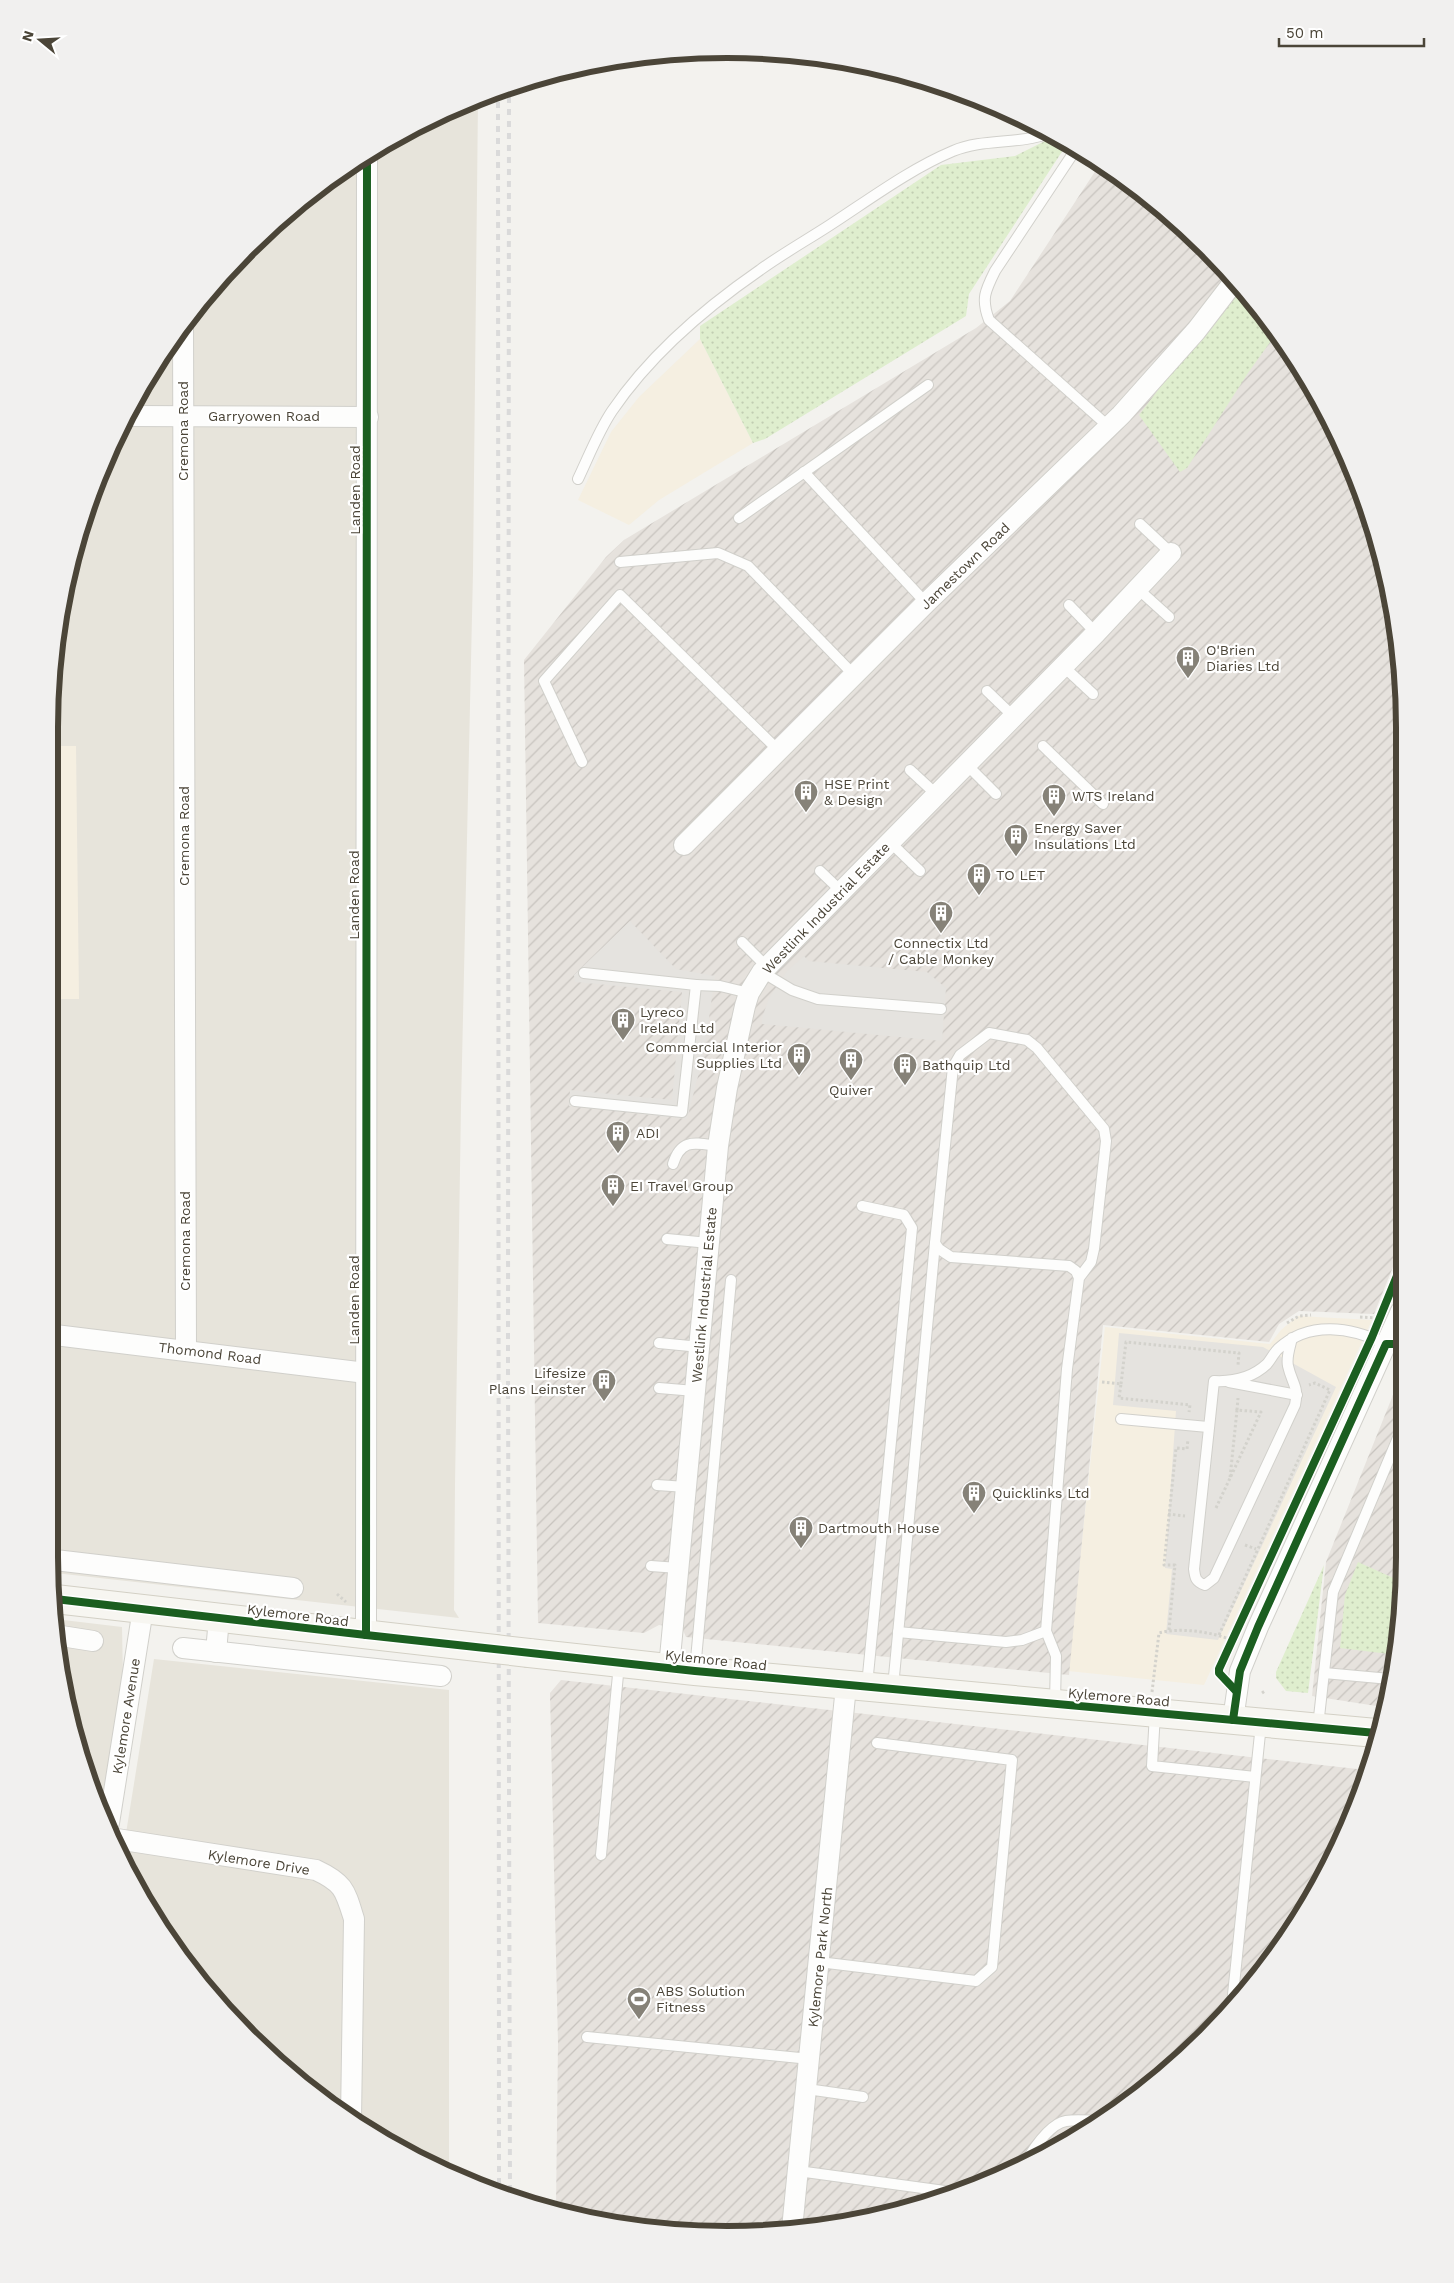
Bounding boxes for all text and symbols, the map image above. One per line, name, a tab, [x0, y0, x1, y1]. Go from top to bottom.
north arrow	[15, 15, 65, 65]
scale bar	[1279, 15, 1424, 47]
text: 50 m	[1286, 24, 1323, 42]
text: N	[18, 29, 37, 43]
street label: Cremona Road	[175, 381, 191, 481]
street label: Garryowen Road	[208, 408, 320, 424]
street label: Landen Road	[347, 445, 363, 535]
street label: Jamestown Road	[917, 519, 1013, 613]
place label: O'Brien Diaries Ltd	[1206, 642, 1280, 674]
building icon: O'Brien Diaries Ltd	[1175, 645, 1201, 679]
place label: HSE Print & Design	[824, 776, 889, 808]
building icon: HSE Print & Design	[793, 779, 819, 813]
building icon: WTS Ireland	[1041, 783, 1067, 817]
street label: Cremona Road	[176, 786, 192, 886]
place label: WTS Ireland	[1072, 788, 1155, 804]
place label: Energy Saver Insulations Ltd	[1034, 820, 1136, 852]
building icon: Energy Saver Insulations Ltd	[1003, 823, 1029, 857]
street label: Westlink Industrial Estate	[759, 839, 893, 977]
street label: Landen Road	[346, 850, 362, 940]
building icon: TO LET	[966, 862, 992, 896]
place label: TO LET	[996, 867, 1046, 883]
building icon: Connectix Ltd / Cable Monkey	[928, 900, 954, 934]
place label: Connectix Ltd / Cable Monkey	[888, 935, 995, 967]
place label: Lyreco Ireland Ltd	[640, 1004, 714, 1036]
building icon: Lyreco Ireland Ltd	[610, 1007, 636, 1041]
place label: Commercial Interior Supplies Ltd	[646, 1039, 782, 1071]
building icon: Commercial Interior Supplies Ltd	[786, 1042, 812, 1076]
building icon: Quiver	[838, 1047, 864, 1081]
building icon: Bathquip Ltd	[892, 1052, 918, 1086]
place label: Bathquip Ltd	[922, 1057, 1010, 1073]
place label: Quiver	[829, 1082, 873, 1098]
building icon: ADI	[605, 1120, 631, 1154]
place label: ADI	[636, 1125, 659, 1141]
building icon: EI Travel Group	[600, 1173, 626, 1207]
place label: EI Travel Group	[630, 1178, 734, 1194]
street label: Cremona Road	[177, 1191, 193, 1291]
street label: Westlink Industrial Estate	[688, 1206, 720, 1384]
street label: Landen Road	[346, 1255, 362, 1345]
street label: Thomond Road	[158, 1339, 262, 1367]
place label: Lifesize Plans Leinster	[489, 1365, 586, 1397]
building icon: Lifesize Plans Leinster	[591, 1368, 617, 1402]
building icon: Quicklinks Ltd	[961, 1480, 987, 1514]
place label: Quicklinks Ltd	[992, 1485, 1090, 1501]
building icon: Dartmouth House	[788, 1515, 814, 1549]
place label: Dartmouth House	[818, 1520, 940, 1536]
street label: Kylemore Road	[246, 1601, 350, 1629]
street label: Kylemore Road	[664, 1647, 768, 1673]
street label: Kylemore Avenue	[109, 1657, 143, 1775]
street label: Kylemore Road	[1067, 1685, 1171, 1709]
street label: Kylemore Drive	[207, 1846, 311, 1878]
street label: Kylemore Park North	[805, 1886, 835, 2028]
place label: ABS Solution Fitness	[656, 1983, 745, 2015]
sports icon: ABS Solution Fitness	[626, 1986, 652, 2020]

